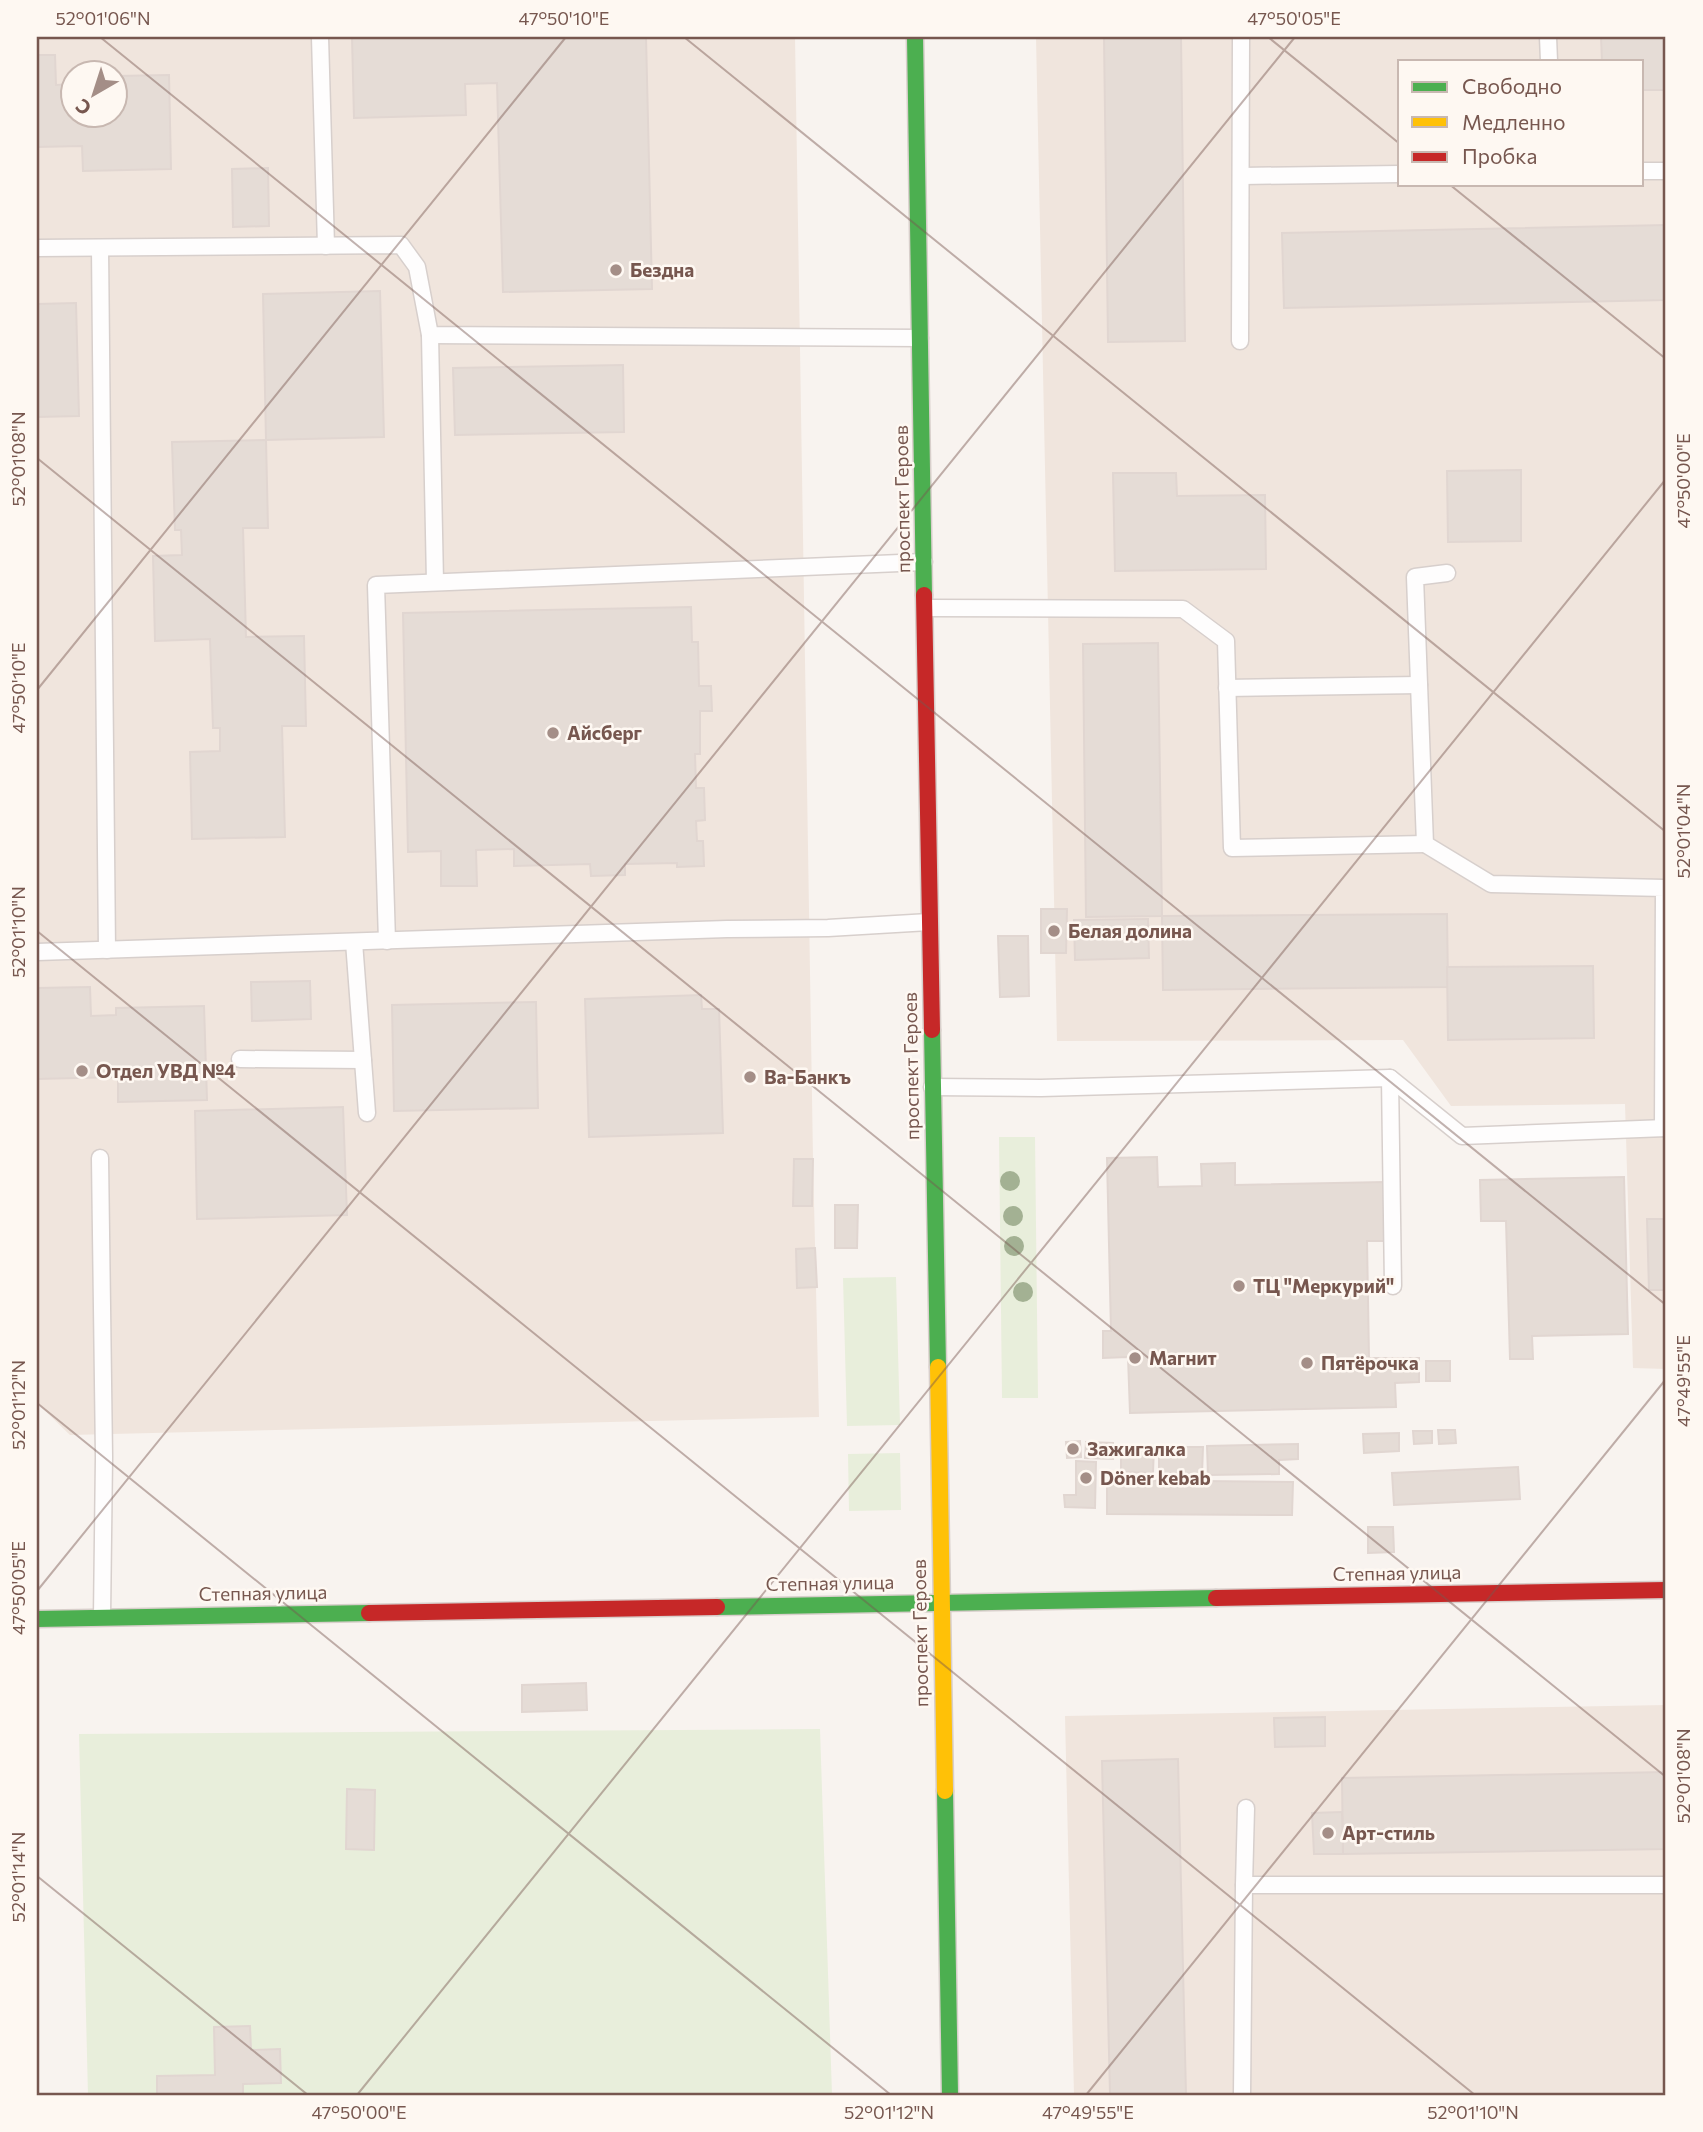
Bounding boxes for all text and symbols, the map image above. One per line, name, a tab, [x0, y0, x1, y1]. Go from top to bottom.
text: 52°01'06"N	[56, 7, 150, 29]
text: 47°50'10"E	[518, 7, 610, 29]
text: 47°50'05"E	[1247, 7, 1341, 29]
north arrow	[60, 60, 130, 130]
legend	[1398, 60, 1644, 186]
text: Свободно	[1462, 73, 1562, 98]
text: С	[71, 95, 95, 121]
text: Медленно	[1462, 109, 1566, 134]
text: Пробка	[1462, 143, 1537, 168]
place label: Бездна	[630, 258, 694, 281]
marker: Бездна	[608, 262, 624, 278]
text: 52°01'08"N	[7, 412, 29, 506]
street label: проспект Героев	[889, 425, 914, 573]
text: 47°50'00"E	[1672, 433, 1694, 529]
text: 47°50'10"E	[7, 642, 29, 734]
place label: Айсберг	[567, 721, 643, 744]
marker: Айсберг	[545, 725, 561, 741]
text: 52°01'04"N	[1672, 784, 1694, 878]
text: 52°01'10"N	[7, 886, 29, 978]
place label: Белая долина	[1068, 919, 1192, 942]
marker: Белая долина	[1046, 923, 1062, 939]
street label: проспект Героев	[898, 992, 923, 1140]
place label: Отдел УВД №4	[96, 1059, 236, 1082]
marker: Отдел УВД №4	[74, 1063, 90, 1079]
place label: Ва-Банкъ	[764, 1065, 851, 1088]
marker: Ва-Банкъ	[742, 1069, 758, 1085]
place label: ТЦ "Меркурий"	[1253, 1274, 1394, 1297]
marker: ТЦ "Меркурий"	[1231, 1278, 1247, 1294]
text: 47°49'55"E	[1672, 1335, 1694, 1427]
place label: Магнит	[1149, 1346, 1217, 1369]
marker: Магнит	[1127, 1350, 1143, 1366]
place label: Пятёрочка	[1321, 1351, 1419, 1374]
marker: Пятёрочка	[1299, 1355, 1315, 1371]
text: 52°01'12"N	[7, 1360, 29, 1450]
place label: Зажигалка	[1087, 1437, 1186, 1460]
marker: Зажигалка	[1065, 1441, 1081, 1457]
place label: Döner kebab	[1100, 1466, 1211, 1489]
marker: Döner kebab	[1078, 1470, 1094, 1486]
text: 47°50'05"E	[7, 1541, 29, 1635]
street label: проспект Героев	[907, 1559, 932, 1707]
street label: Степная улица	[1332, 1560, 1462, 1585]
street label: Степная улица	[765, 1570, 895, 1595]
street label: Степная улица	[198, 1580, 328, 1605]
text: 52°01'08"N	[1672, 1729, 1694, 1823]
place label: Арт-стиль	[1342, 1821, 1435, 1844]
marker: Арт-стиль	[1320, 1825, 1336, 1841]
text: 52°01'14"N	[7, 1832, 29, 1922]
text: 47°50'00"E	[311, 2101, 407, 2123]
text: 52°01'12"N	[844, 2101, 934, 2123]
text: 47°49'55"E	[1042, 2101, 1134, 2123]
text: 52°01'10"N	[1427, 2101, 1519, 2123]

